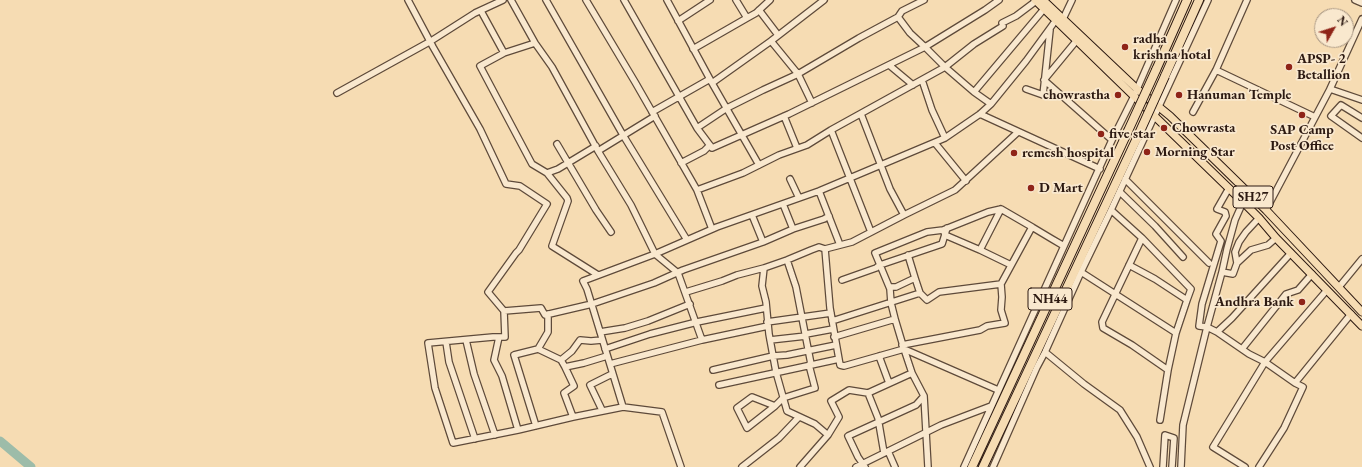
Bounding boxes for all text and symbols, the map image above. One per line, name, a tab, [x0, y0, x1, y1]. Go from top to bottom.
north arrow	[1314, 8, 1354, 48]
text: N	[1334, 13, 1351, 29]
place label: radha krishna hotal	[1133, 31, 1211, 64]
marker: radha krishna hotal	[1120, 42, 1130, 52]
place label: APSP- 2 Betallion	[1297, 51, 1350, 84]
marker: APSP- 2 Betallion	[1284, 62, 1294, 72]
place label: chowrastha	[1043, 87, 1110, 103]
place label: Hanuman Temple	[1187, 87, 1291, 103]
marker: chowrastha	[1113, 90, 1123, 100]
marker: Hanuman Temple	[1174, 90, 1184, 100]
marker: SAP Camp Post Office	[1297, 110, 1307, 120]
place label: Chowrasta	[1172, 120, 1235, 136]
place label: SAP Camp Post Office	[1270, 122, 1334, 154]
marker: Chowrasta	[1159, 123, 1169, 133]
place label: five star	[1109, 126, 1155, 142]
marker: five star	[1096, 129, 1106, 139]
place label: Morning Star	[1155, 144, 1235, 160]
place label: remesh hospital	[1022, 145, 1114, 161]
marker: Morning Star	[1142, 147, 1152, 157]
marker: remesh hospital	[1009, 148, 1019, 158]
place label: D Mart	[1039, 180, 1083, 196]
marker: D Mart	[1026, 183, 1036, 193]
road number: SH27	[1233, 186, 1273, 208]
road number: NH44	[1028, 288, 1072, 310]
place label: Andhra Bank	[1215, 294, 1294, 310]
marker: Andhra Bank	[1297, 297, 1307, 307]

